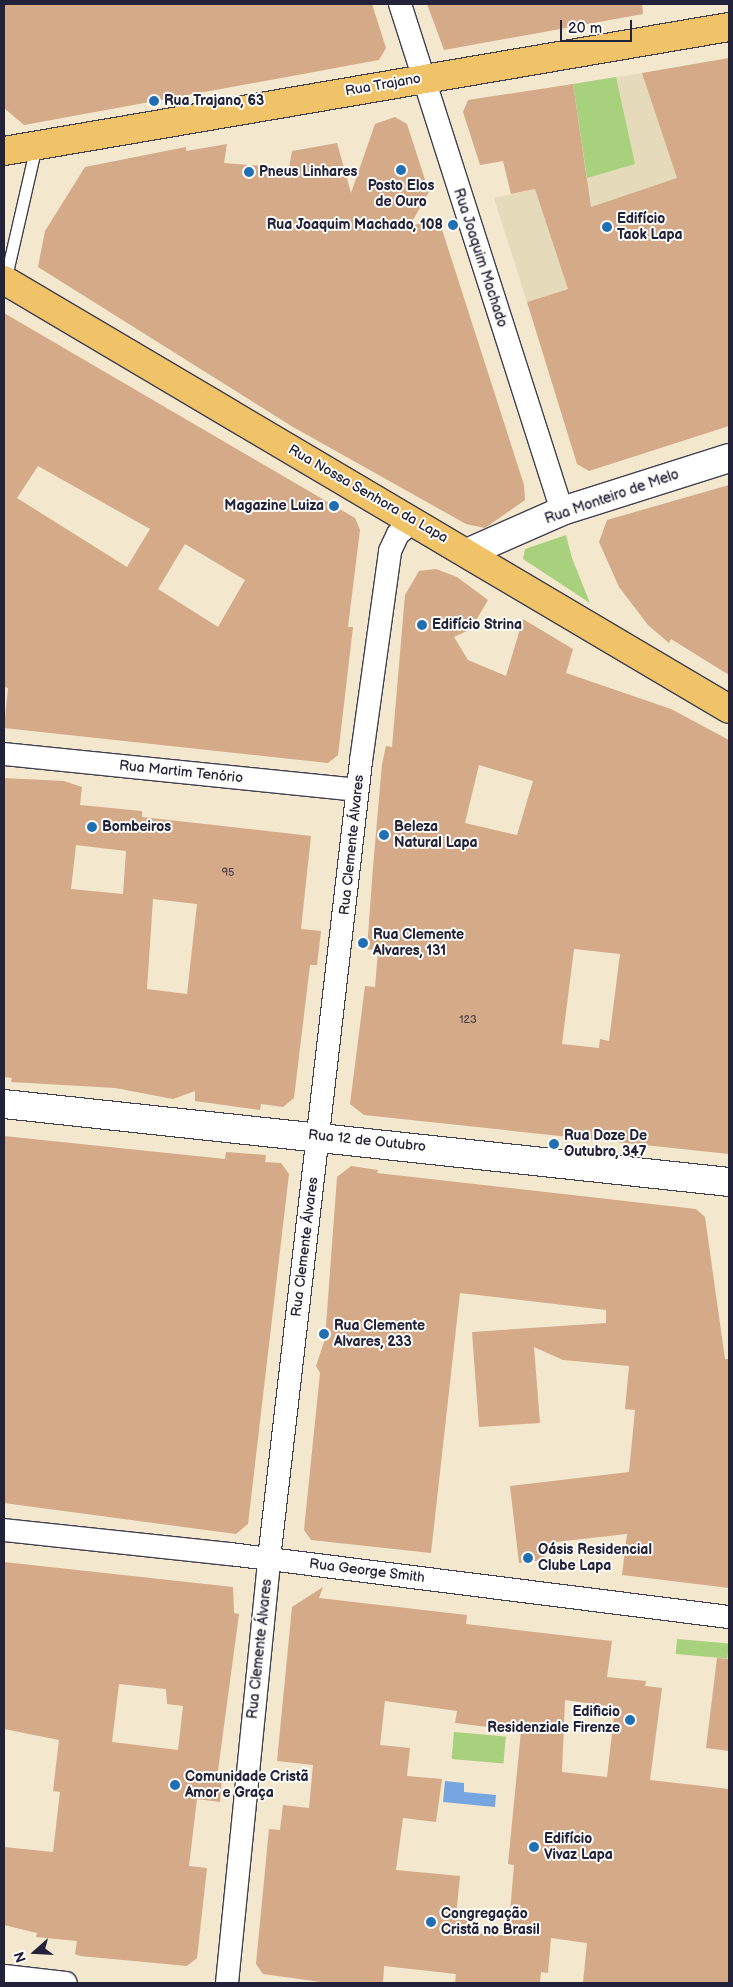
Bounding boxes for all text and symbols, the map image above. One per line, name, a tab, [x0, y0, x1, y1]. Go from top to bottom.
scale bar	[563, 10, 636, 42]
text: 20 m	[568, 19, 602, 38]
street label: Rua Trajano	[344, 70, 422, 100]
place label: Rua Trajano, 63	[164, 93, 264, 109]
marker: Rua Trajano, 63	[148, 95, 160, 107]
place label: Pneus Linhares	[259, 164, 357, 180]
marker: Posto Elos de Ouro	[395, 164, 407, 176]
marker: Pneus Linhares	[243, 166, 255, 178]
place label: Posto Elos de Ouro	[368, 178, 434, 210]
street label: Rua Joaquim Machado	[449, 186, 511, 330]
place label: Edifício Taok Lapa	[617, 211, 683, 243]
place label: Rua Joaquim Machado, 108	[267, 217, 443, 233]
marker: Rua Joaquim Machado, 108	[447, 219, 459, 231]
marker: Edifício Taok Lapa	[601, 221, 613, 233]
street label: Rua Nossa Senhora da Lapa	[285, 441, 451, 547]
street label: Rua Monteiro de Melo	[543, 466, 681, 528]
place label: Magazine Luiza	[224, 498, 324, 514]
marker: Magazine Luiza	[328, 500, 340, 512]
place label: Edifício Strina	[432, 617, 522, 633]
marker: Edifício Strina	[416, 619, 428, 631]
street label: Rua Martim Tenório	[118, 757, 244, 787]
street label: Rua Clemente Álvares	[336, 774, 368, 916]
place label: Bombeiros	[102, 819, 171, 835]
place label: Beleza Natural Lapa	[394, 819, 478, 852]
marker: Bombeiros	[86, 821, 98, 833]
marker: Beleza Natural Lapa	[378, 829, 390, 841]
house number: 95	[222, 866, 234, 880]
place label: Rua Clemente Alvares, 131	[373, 927, 464, 960]
marker: Rua Clemente Alvares, 131	[357, 937, 369, 949]
house number: 123	[459, 1013, 477, 1027]
street label: Rua 12 de Outubro	[307, 1126, 427, 1156]
place label: Rua Doze De Outubro, 347	[564, 1128, 647, 1160]
marker: Rua Doze De Outubro, 347	[548, 1138, 560, 1150]
street label: Rua Clemente Álvares	[288, 1176, 322, 1318]
place label: Rua Clemente Alvares, 233	[334, 1318, 425, 1350]
marker: Rua Clemente Alvares, 233	[318, 1328, 330, 1340]
place label: Oásis Residencial Clube Lapa	[538, 1542, 652, 1574]
marker: Oásis Residencial Clube Lapa	[522, 1552, 534, 1564]
street label: Rua George Smith	[308, 1556, 426, 1586]
street label: Rua Clemente Álvares	[244, 1578, 276, 1720]
place label: Edificio Residenziale Firenze	[487, 1704, 620, 1736]
marker: Edificio Residenziale Firenze	[624, 1714, 636, 1726]
place label: Comunidade Cristã Amor e Graça	[185, 1769, 308, 1801]
marker: Comunidade Cristã Amor e Graça	[169, 1779, 181, 1791]
place label: Edifício Vivaz Lapa	[544, 1831, 613, 1864]
marker: Edifício Vivaz Lapa	[528, 1841, 540, 1853]
place label: Congregação Cristã no Brasil	[441, 1906, 540, 1938]
marker: Congregação Cristã no Brasil	[425, 1916, 437, 1928]
north arrow	[10, 1927, 60, 1977]
text: N	[11, 1949, 30, 1965]

